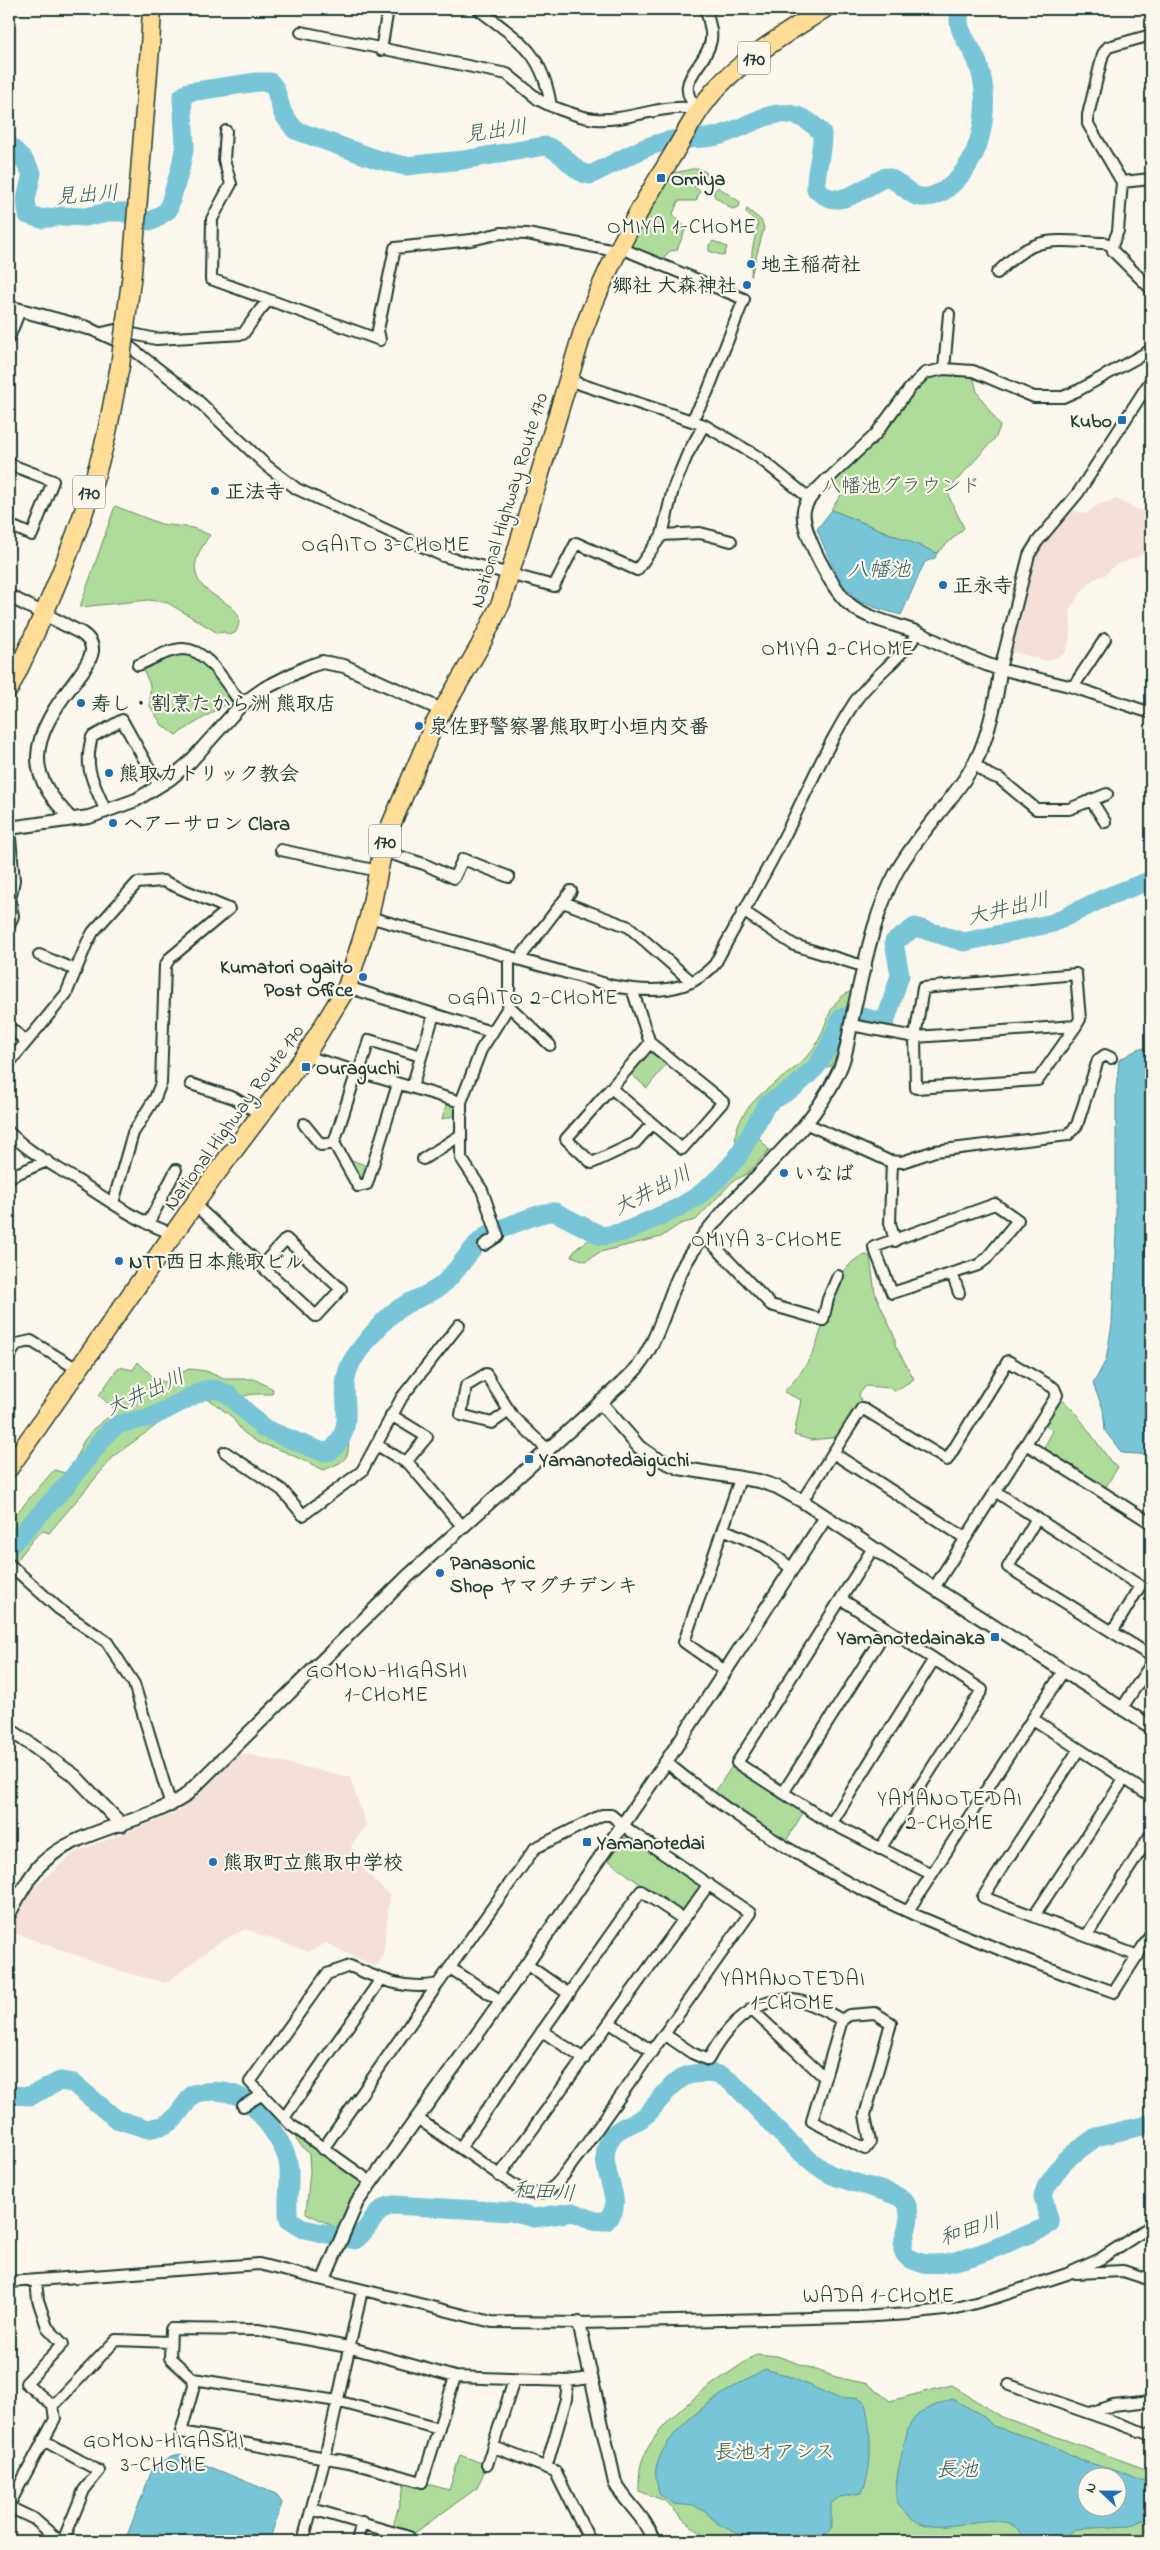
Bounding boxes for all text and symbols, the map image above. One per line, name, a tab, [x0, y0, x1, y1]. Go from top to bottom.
road number: 170	[738, 42, 770, 74]
water label: 見出川	[463, 113, 530, 151]
place label: Omiya	[671, 166, 725, 196]
marker: Omiya	[655, 172, 667, 184]
water label: 見出川	[55, 179, 120, 213]
district label: OMIYA 1-CHOME	[607, 213, 757, 243]
place label: 地主稲荷社	[761, 252, 861, 281]
marker: 地主稲荷社	[745, 258, 757, 270]
place label: 郷社 大森神社	[612, 273, 737, 302]
marker: 郷社 大森神社	[741, 279, 753, 291]
street label: National Highway Route 170	[464, 389, 558, 612]
place label: Kubo	[1070, 408, 1112, 437]
marker: Kubo	[1116, 414, 1128, 426]
park label: 八幡池グラウンド	[821, 473, 981, 502]
road number: 170	[73, 476, 105, 508]
place label: 正法寺	[225, 479, 285, 508]
marker: 正法寺	[209, 485, 221, 497]
district label: OGAITO 3-CHOME	[301, 531, 471, 561]
water label: 八幡池	[848, 556, 911, 586]
place label: 正永寺	[953, 573, 1013, 602]
marker: 正永寺	[937, 579, 949, 591]
district label: OMIYA 2-CHOME	[761, 635, 915, 665]
place label: 寿し・割烹たから洲 熊取店	[91, 691, 336, 720]
marker: 寿し・割烹たから洲 熊取店	[75, 697, 87, 709]
place label: 泉佐野警察署熊取町小垣内交番	[429, 714, 709, 743]
marker: 泉佐野警察署熊取町小垣内交番	[413, 720, 425, 732]
place label: 熊取カトリック教会	[119, 761, 299, 790]
marker: 熊取カトリック教会	[103, 767, 115, 779]
place label: ヘアーサロン Clara	[123, 811, 290, 840]
marker: ヘアーサロン Clara	[107, 817, 119, 829]
road number: 170	[369, 824, 401, 858]
water label: 大井出川	[964, 886, 1053, 934]
place label: Kumatori Ogaito Post Office	[220, 954, 354, 1006]
marker: Kumatori Ogaito Post Office	[357, 971, 369, 983]
district label: OGAITO 2-CHOME	[447, 984, 619, 1014]
street label: National Highway Route 170	[158, 1019, 314, 1218]
place label: Ouraguchi	[316, 1055, 400, 1085]
marker: Ouraguchi	[300, 1061, 312, 1073]
water label: 大井出川	[609, 1159, 697, 1224]
place label: いなば	[794, 1161, 854, 1190]
marker: いなば	[778, 1167, 790, 1179]
district label: OMIYA 3-CHOME	[691, 1226, 843, 1256]
place label: NTT西日本熊取ビル	[129, 1249, 305, 1278]
marker: NTT西日本熊取ビル	[113, 1255, 125, 1267]
water label: 大井出川	[101, 1363, 190, 1425]
place label: Yamanotedaiguchi	[538, 1447, 690, 1477]
marker: Yamanotedaiguchi	[523, 1453, 535, 1465]
place label: Panasonic Shop ヤマグチデンキ	[450, 1550, 638, 1602]
marker: Panasonic Shop ヤマグチデンキ	[434, 1567, 446, 1579]
place label: Yamanotedainaka	[836, 1625, 985, 1654]
marker: Yamanotedainaka	[989, 1631, 1001, 1643]
district label: GOMON-HIGASHI 1-CHOME	[306, 1657, 468, 1711]
district label: YAMANOTEDAI 2-CHOME	[877, 1785, 1023, 1839]
place label: Yamanotedai	[596, 1830, 705, 1859]
marker: Yamanotedai	[581, 1836, 593, 1848]
place label: 熊取町立熊取中学校	[223, 1850, 403, 1879]
marker: 熊取町立熊取中学校	[207, 1856, 219, 1868]
district label: YAMANOTEDAI 1-CHOME	[720, 1965, 866, 2019]
water label: 和田川	[511, 2176, 576, 2210]
water label: 和田川	[936, 2207, 1005, 2254]
district label: WADA 1-CHOME	[803, 2282, 955, 2312]
district label: GOMON-HIGASHI 3-CHOME	[83, 2427, 245, 2481]
park label: 長池オアシス	[715, 2439, 835, 2468]
water label: 長池	[936, 2456, 979, 2486]
north arrow	[1078, 2468, 1128, 2518]
text: N	[1080, 2479, 1103, 2496]

